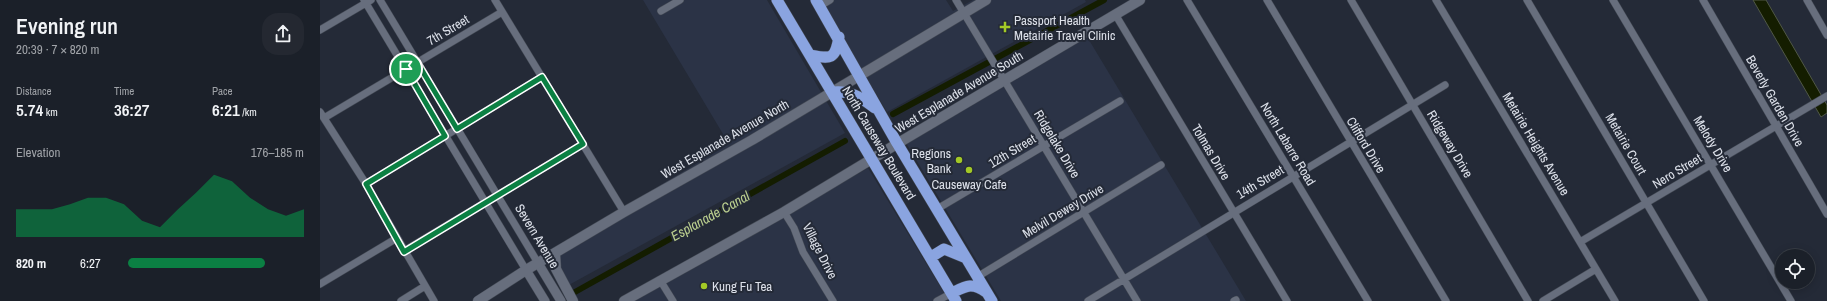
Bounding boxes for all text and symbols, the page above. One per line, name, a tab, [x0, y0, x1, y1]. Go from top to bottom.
text: Evening run	[16, 11, 118, 41]
street label: 7th Street	[424, 11, 472, 49]
place label: Passport Health Metairie Travel Clinic	[1014, 12, 1115, 44]
button: share	[262, 13, 304, 55]
marker: Passport Health Metairie Travel Clinic	[999, 21, 1011, 33]
text: 20:39 · 7 × 820 m	[16, 41, 99, 58]
street label: West Esplanade Avenue South	[892, 47, 1026, 137]
pin	[389, 52, 423, 86]
street label: Beverly Garden Drive	[1742, 52, 1808, 150]
icon: arrive	[395, 58, 417, 80]
street label: North Causeway Boulevard	[838, 83, 920, 203]
text: Distance	[16, 84, 52, 98]
text: Time	[114, 84, 134, 98]
text: Pace	[212, 84, 233, 98]
street label: Metairie Heights Avenue	[1499, 89, 1573, 199]
street label: West Esplanade Avenue North	[658, 95, 792, 183]
text: 5.74	[16, 98, 43, 121]
text: 36:27	[114, 98, 149, 121]
text: 6:21	[212, 98, 240, 121]
street label: North Labarre Road	[1256, 99, 1320, 189]
text: km	[43, 105, 58, 119]
text: /km	[240, 105, 257, 119]
street label: Ridgelake Drive	[1030, 107, 1084, 181]
street label: Ridgeway Drive	[1423, 107, 1477, 181]
street label: Metairie Court	[1602, 110, 1650, 178]
street label: Melody Drive	[1690, 113, 1736, 175]
street label: Clifford Drive	[1343, 114, 1389, 176]
street label: Tolmas Drive	[1188, 121, 1234, 183]
street label: 12th Street	[985, 130, 1039, 172]
text: Elevation	[16, 144, 60, 161]
text: 176–185 m	[251, 144, 304, 161]
place label: Regions Bank	[911, 145, 952, 177]
street label: Nero Street	[1649, 150, 1705, 192]
marker: Regions Bank	[954, 155, 964, 165]
street label: 14th Street	[1233, 161, 1287, 203]
marker: Causeway Cafe	[964, 165, 974, 175]
place label: Causeway Cafe	[931, 176, 1007, 193]
street label: Melvil Dewey Drive	[1019, 180, 1107, 242]
water label: Esplanade Canal	[667, 187, 753, 245]
street label: Severn Avenue	[511, 201, 563, 271]
street label: Village Drive	[799, 220, 841, 282]
map controls	[1775, 249, 1815, 289]
button: locate	[1775, 249, 1815, 289]
text: 820 m	[16, 255, 46, 272]
text: 6:27	[80, 255, 101, 272]
place label: Kung Fu Tea	[712, 278, 772, 295]
marker: Kung Fu Tea	[699, 281, 709, 291]

